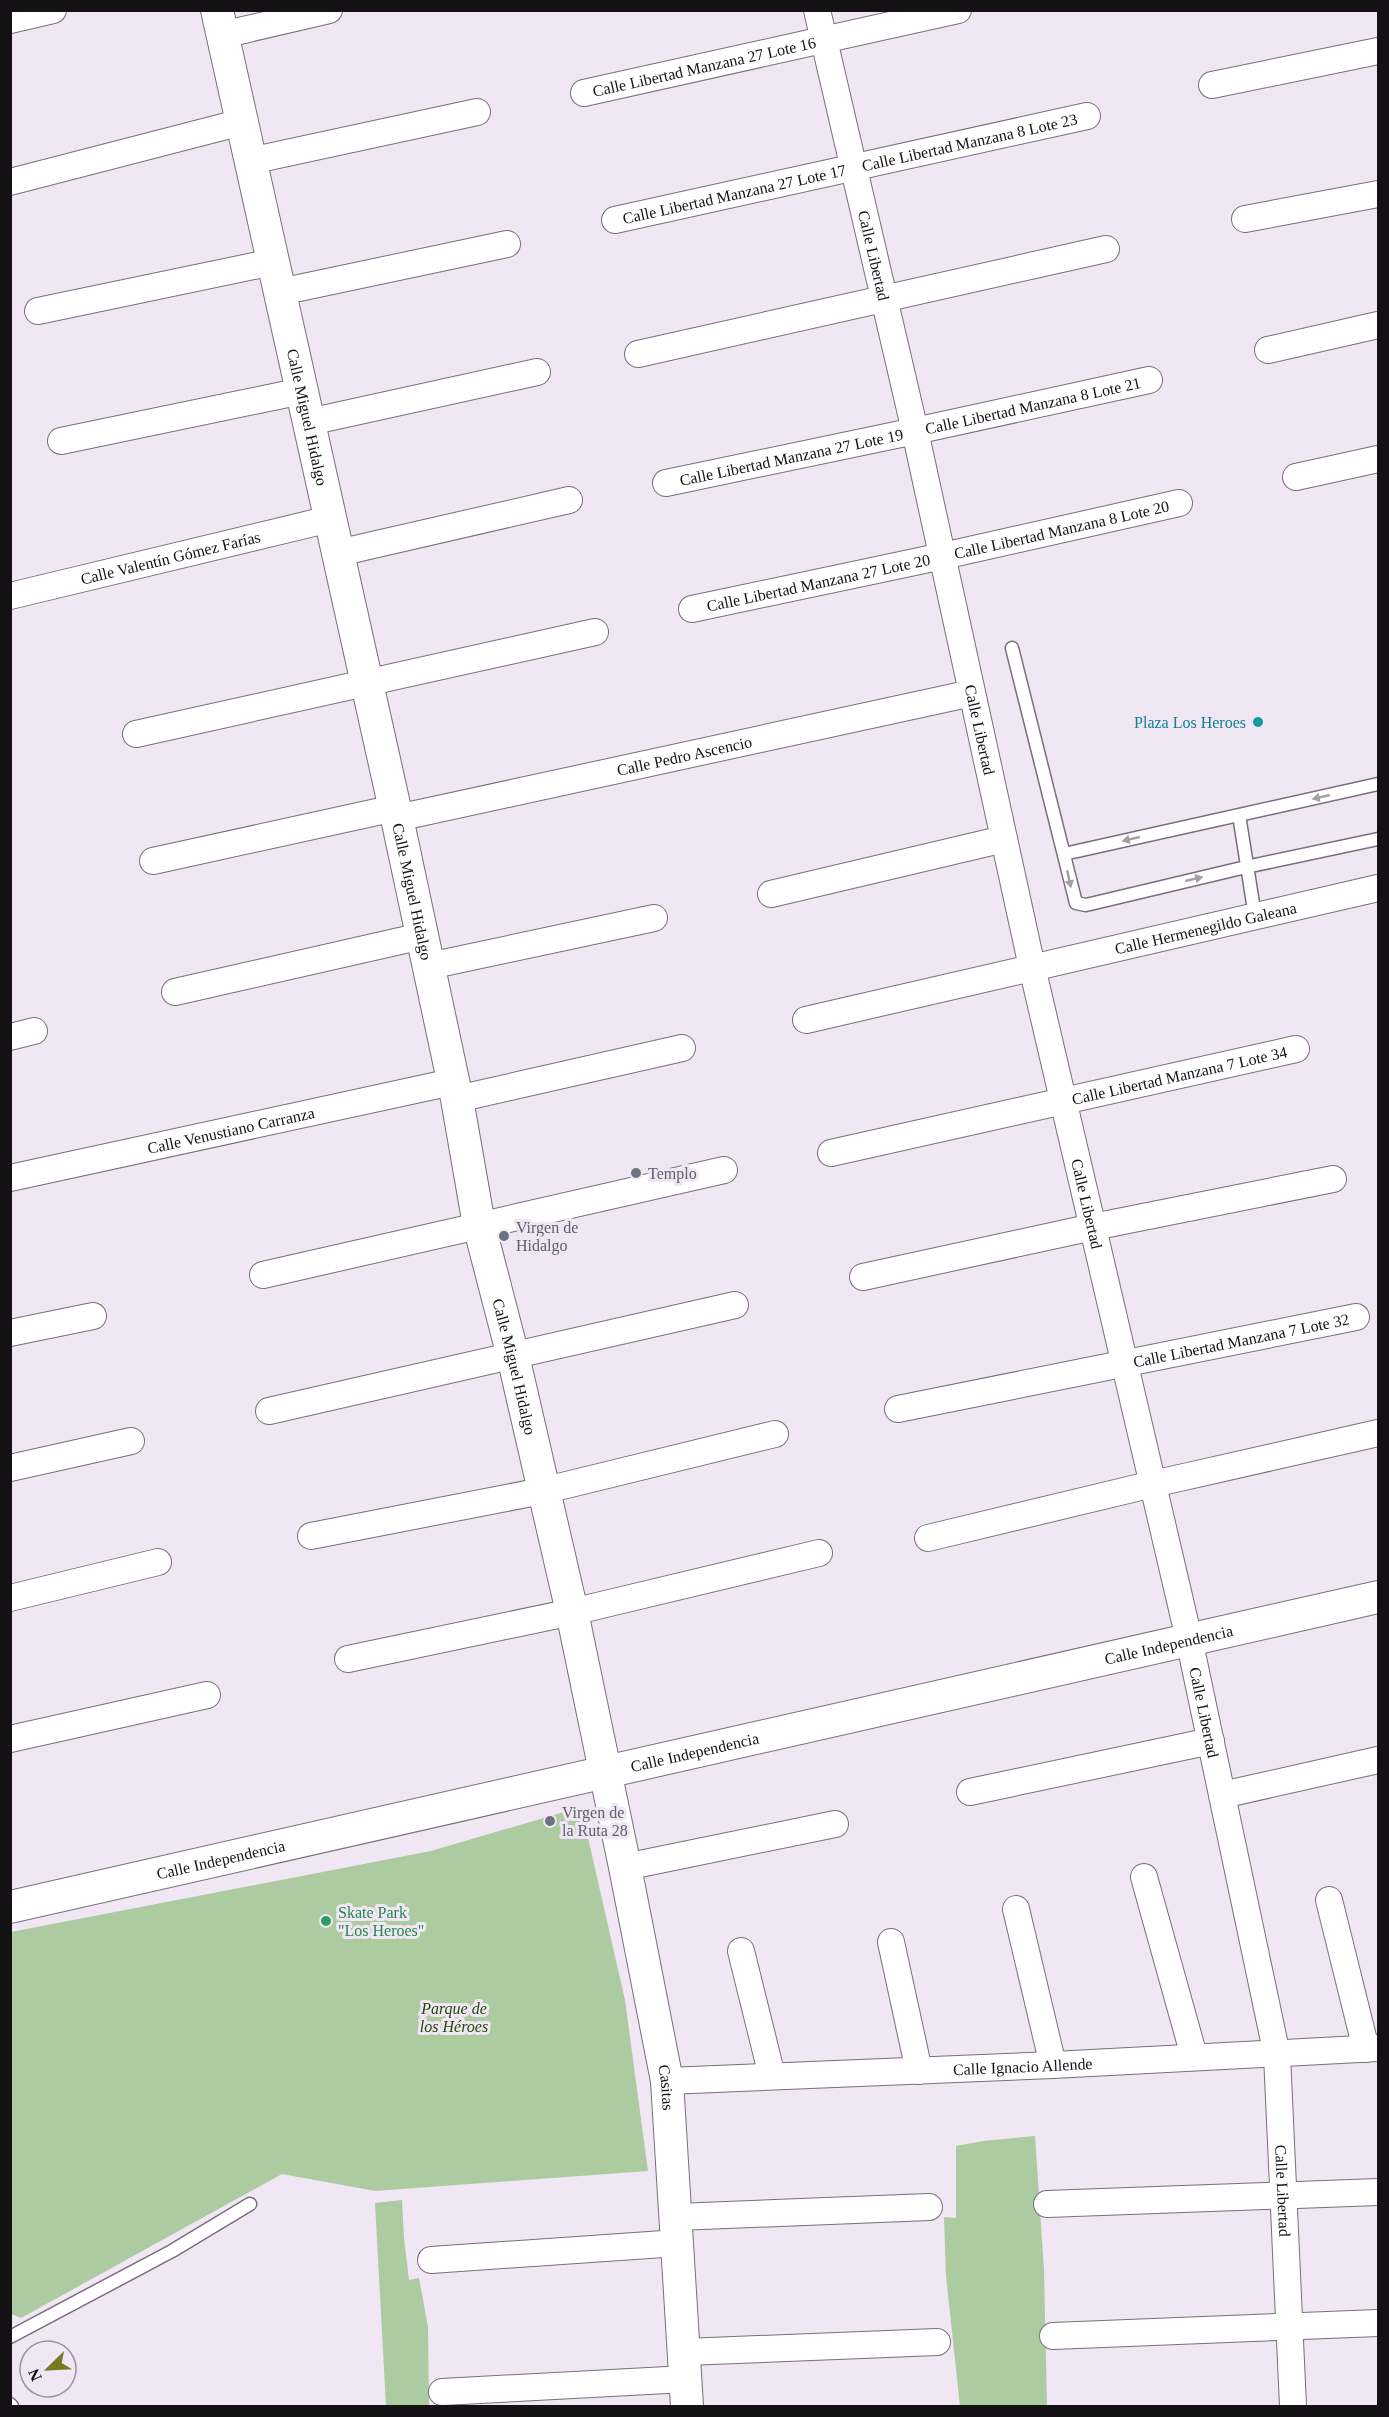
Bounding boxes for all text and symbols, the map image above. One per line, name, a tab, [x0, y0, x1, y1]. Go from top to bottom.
street label: Calle Libertad Manzana 27 Lote 16	[591, 33, 817, 99]
street label: Calle Libertad Manzana 8 Lote 23	[860, 110, 1079, 174]
street label: Calle Libertad Manzana 27 Lote 17	[621, 161, 847, 227]
street label: Calle Libertad	[855, 209, 893, 302]
street label: Calle Miguel Hidalgo	[284, 347, 331, 487]
street label: Calle Libertad Manzana 8 Lote 21	[924, 374, 1142, 437]
street label: Calle Libertad Manzana 27 Lote 19	[678, 425, 905, 488]
street label: Calle Libertad Manzana 8 Lote 20	[952, 497, 1171, 562]
street label: Calle Valentín Gómez Farías	[79, 528, 262, 587]
street label: Calle Libertad Manzana 27 Lote 20	[705, 550, 932, 614]
street label: Calle Libertad	[962, 683, 998, 776]
place label: Plaza Los Heroes	[1134, 714, 1246, 731]
marker: Plaza Los Heroes	[1251, 715, 1265, 729]
street label: Calle Pedro Ascencio	[615, 733, 753, 778]
one-way arrow	[1312, 792, 1331, 802]
street label: Calle Miguel Hidalgo	[390, 821, 436, 962]
one-way arrow	[1121, 835, 1140, 844]
one-way arrow	[1065, 870, 1074, 889]
one-way arrow	[1185, 874, 1203, 884]
street label: Calle Hermenegildo Galeana	[1113, 899, 1298, 957]
street label: Calle Libertad Manzana 7 Lote 34	[1070, 1043, 1289, 1107]
street label: Calle Venustiano Carranza	[146, 1104, 316, 1156]
street label: Calle Libertad	[1069, 1157, 1106, 1250]
place label: Templo	[648, 1165, 697, 1183]
marker: Templo	[629, 1166, 643, 1180]
place label: Virgen de Hidalgo	[516, 1219, 578, 1255]
marker: Virgen de Hidalgo	[497, 1229, 511, 1243]
street label: Calle Miguel Hidalgo	[490, 1297, 539, 1436]
street label: Calle Libertad Manzana 7 Lote 32	[1132, 1310, 1351, 1370]
street label: Calle Independencia	[1103, 1622, 1234, 1667]
street label: Calle Libertad	[1187, 1666, 1222, 1759]
street label: Calle Independencia	[629, 1729, 760, 1775]
place label: Virgen de la Ruta 28	[562, 1804, 628, 1839]
marker: Virgen de la Ruta 28	[543, 1814, 557, 1828]
street label: Calle Independencia	[155, 1836, 286, 1882]
place label: Skate Park "Los Heroes"	[338, 1904, 424, 1939]
marker: Skate Park "Los Heroes"	[319, 1914, 333, 1928]
park label: Parque de los Héroes	[420, 2000, 488, 2035]
street label: Calle Ignacio Allende	[953, 2054, 1093, 2078]
street label: Casitas	[655, 2063, 677, 2111]
street label: Calle Libertad	[1273, 2144, 1294, 2237]
north arrow	[18, 2339, 78, 2399]
text: N	[24, 2366, 45, 2384]

